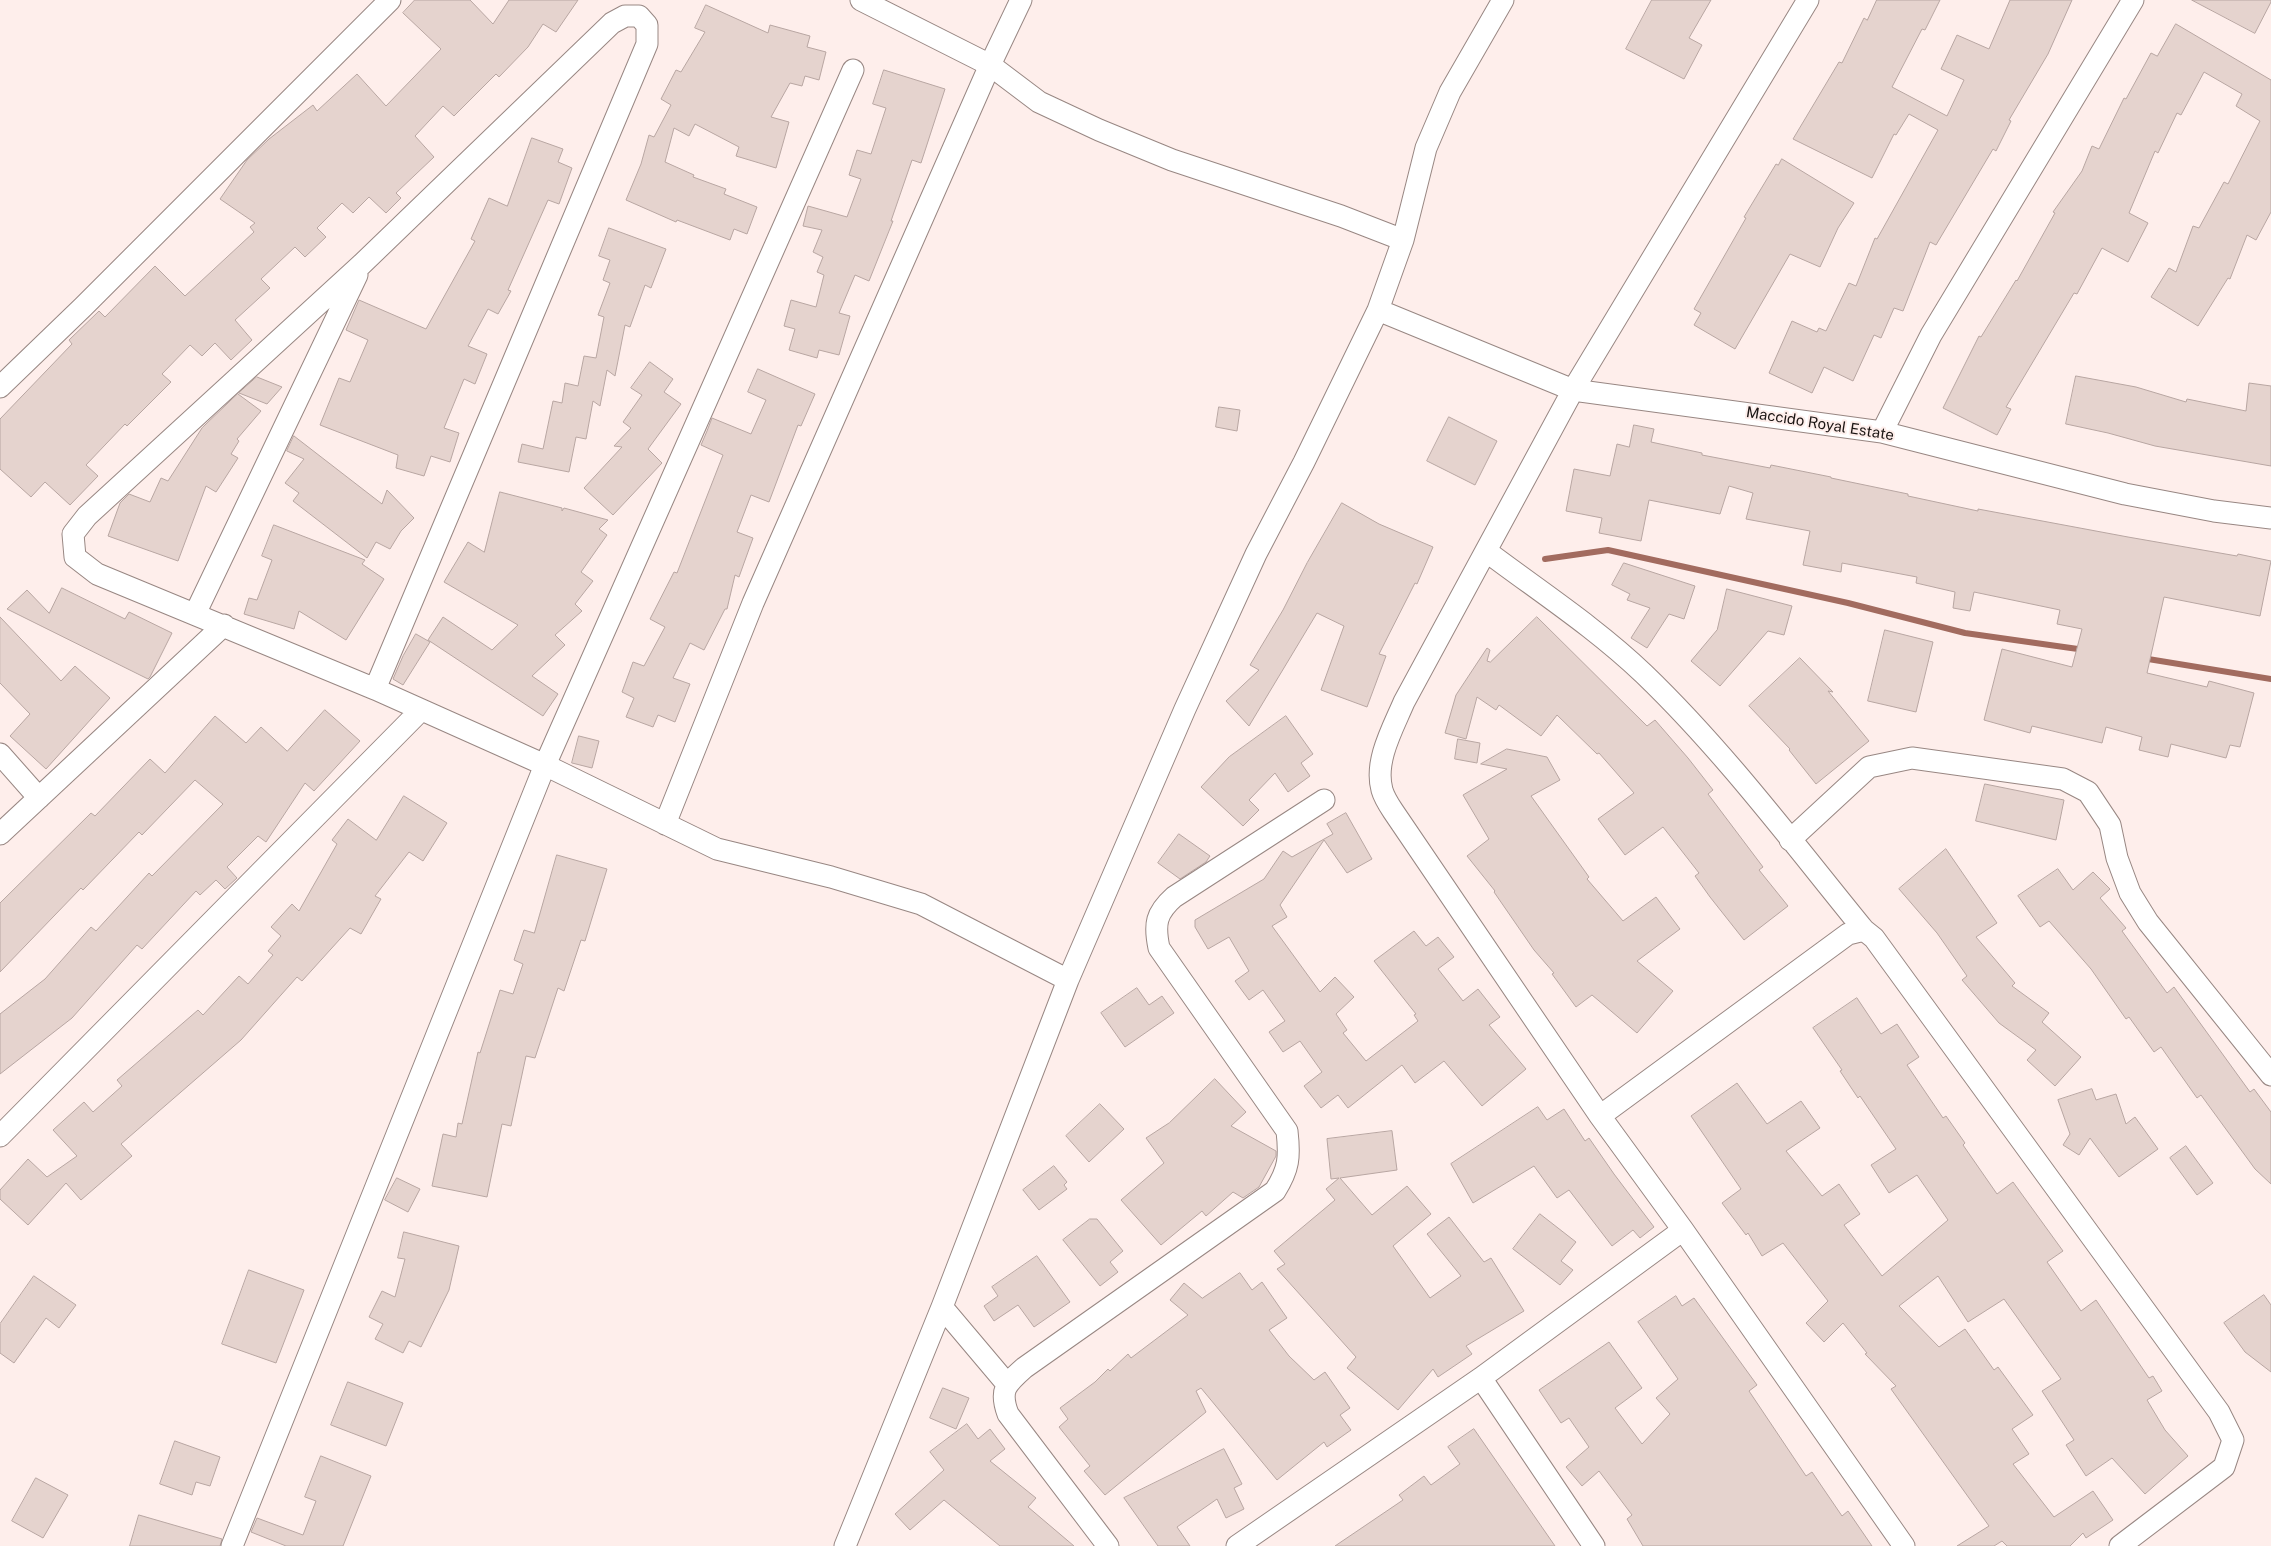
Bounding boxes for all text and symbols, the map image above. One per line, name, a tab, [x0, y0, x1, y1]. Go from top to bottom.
street label: Maccido Royal Estate	[1745, 403, 1895, 445]

